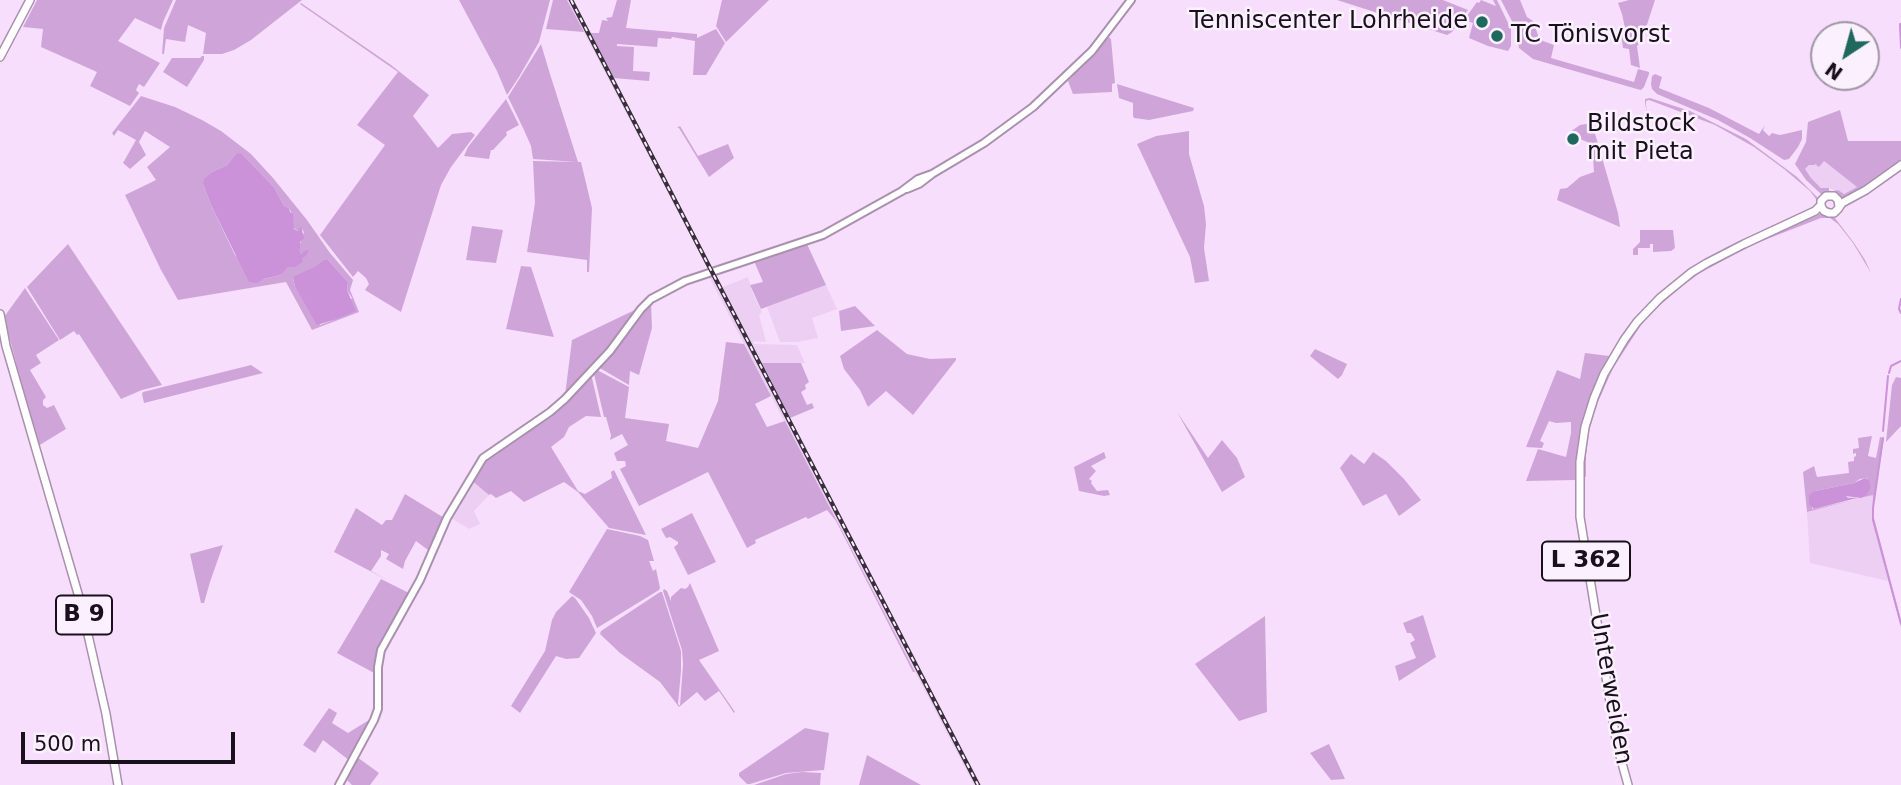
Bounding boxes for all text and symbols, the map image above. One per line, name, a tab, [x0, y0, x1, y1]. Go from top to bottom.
place label: Tenniscenter Lohrheide	[1189, 8, 1468, 36]
marker: Tenniscenter Lohrheide	[1474, 14, 1490, 30]
north arrow	[1810, 21, 1880, 91]
place label: TC Tönisvorst	[1511, 22, 1670, 50]
marker: TC Tönisvorst	[1489, 28, 1505, 44]
text: N	[1821, 58, 1847, 85]
place label: Bildstock mit Pieta	[1587, 111, 1696, 167]
marker: Bildstock mit Pieta	[1565, 131, 1581, 147]
road number: L 362	[1542, 541, 1630, 580]
road number: B 9	[56, 596, 112, 635]
street label: Unterweiden	[1583, 611, 1637, 767]
scale bar	[24, 718, 238, 762]
text: 500 m	[34, 732, 101, 756]

